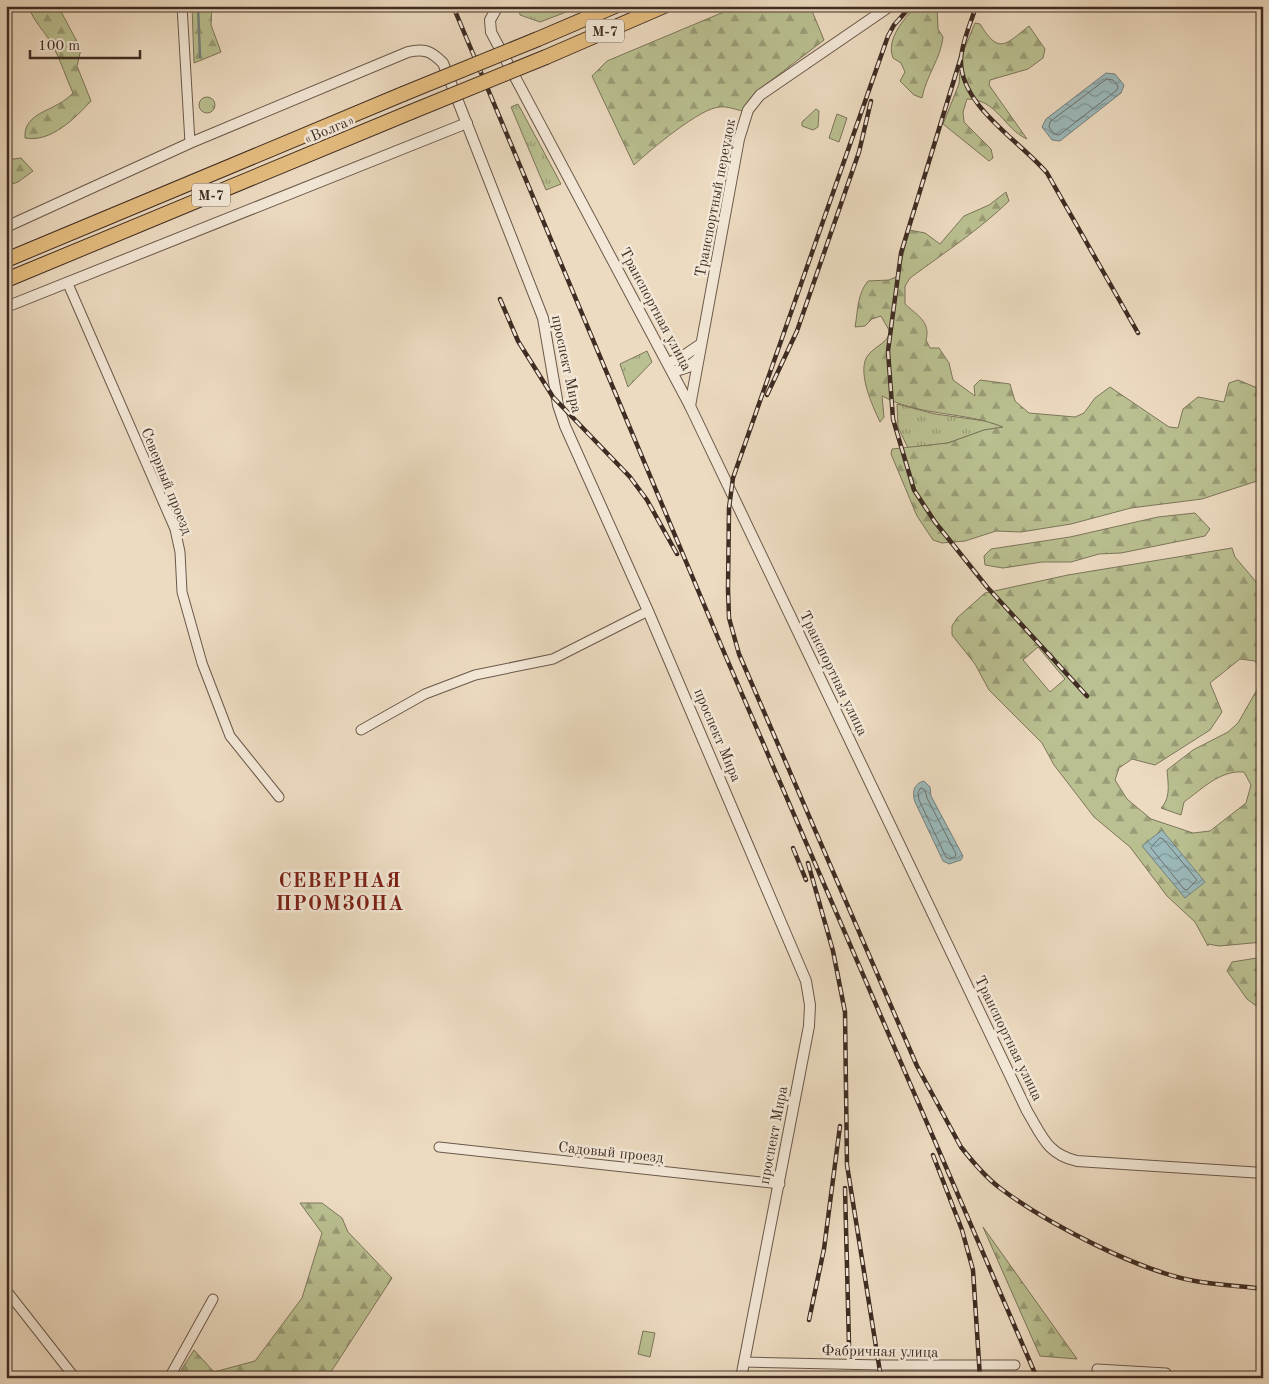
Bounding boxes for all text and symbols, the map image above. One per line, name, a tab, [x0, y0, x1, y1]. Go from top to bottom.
road number: М-7	[586, 20, 624, 42]
scale bar	[30, 28, 140, 60]
text: 100 m	[38, 39, 80, 54]
street label: «Волга»	[302, 113, 357, 148]
street label: Транспортный переулок	[694, 117, 739, 279]
road number: М-7	[192, 184, 230, 206]
street label: Транспортная улица	[616, 246, 694, 374]
street label: проспект Мира	[548, 314, 583, 415]
street label: Северный проезд	[137, 426, 194, 538]
street label: Транспортная улица	[796, 609, 870, 739]
street label: проспект Мира	[690, 687, 743, 785]
district label: СЕВЕРНАЯ ПРОМЗОНА	[276, 872, 404, 915]
street label: Транспортная улица	[971, 974, 1045, 1104]
street label: проспект Мира	[758, 1084, 791, 1186]
street label: Садовый проезд	[557, 1141, 665, 1167]
street label: Фабричная улица	[821, 1344, 939, 1361]

